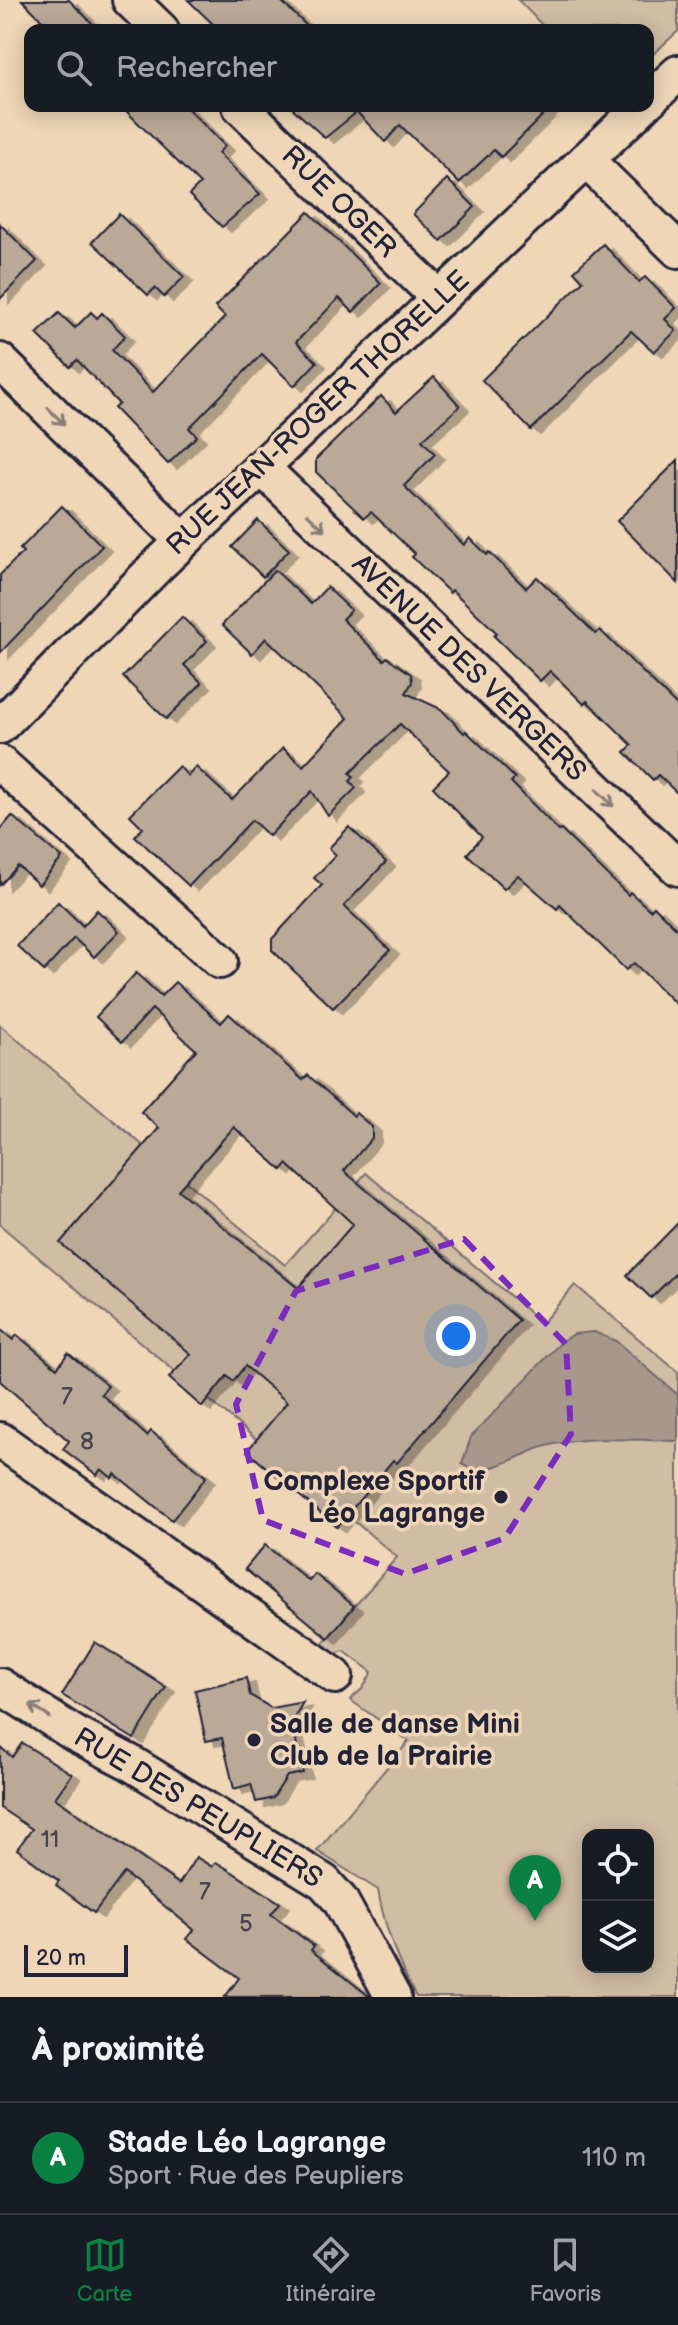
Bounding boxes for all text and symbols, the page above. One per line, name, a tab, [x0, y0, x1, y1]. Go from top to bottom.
search box	[24, 24, 654, 112]
icon: search	[52, 46, 96, 90]
text: Rechercher	[116, 50, 277, 86]
street label: RUE OGER	[275, 139, 403, 265]
street label: RUE JEAN-ROGER THORELLE	[160, 264, 476, 562]
one-way arrow	[46, 406, 65, 425]
one-way arrow	[306, 512, 326, 531]
street label: AVENUE DES VERGERS	[345, 548, 593, 788]
one-way arrow	[595, 788, 614, 807]
your location	[436, 1316, 476, 1356]
house number: 7	[61, 1382, 73, 1411]
house number: 8	[80, 1427, 94, 1456]
place label: Complexe Sportif Léo Lagrange	[263, 1465, 486, 1530]
marker: Complexe Sportif Léo Lagrange	[492, 1488, 510, 1506]
one-way arrow	[29, 1703, 51, 1720]
place label: Salle de danse Mini Club de la Prairie	[270, 1708, 520, 1773]
street label: RUE DES PEUPLIERS	[68, 1721, 328, 1895]
marker: Salle de danse Mini Club de la Prairie	[245, 1731, 263, 1749]
house number: 11	[41, 1825, 59, 1854]
map controls	[582, 1829, 654, 1973]
button: locate	[582, 1829, 654, 1901]
pin: A	[509, 1855, 561, 1921]
house number: 7	[199, 1877, 211, 1906]
button: layers	[582, 1901, 654, 1973]
house number: 5	[239, 1909, 253, 1938]
scale bar	[24, 1941, 128, 1977]
text: 20 m	[36, 1945, 86, 1972]
text: À proximité	[32, 2029, 205, 2070]
text: Stade Léo Lagrange	[108, 2125, 386, 2161]
text: A	[50, 2143, 66, 2174]
text: 110 m	[582, 2143, 646, 2174]
text: Sport · Rue des Peupliers	[108, 2161, 404, 2192]
tab: Carte	[77, 2233, 132, 2308]
tab: Itinéraire	[286, 2233, 376, 2308]
tab: Favoris	[529, 2233, 601, 2308]

